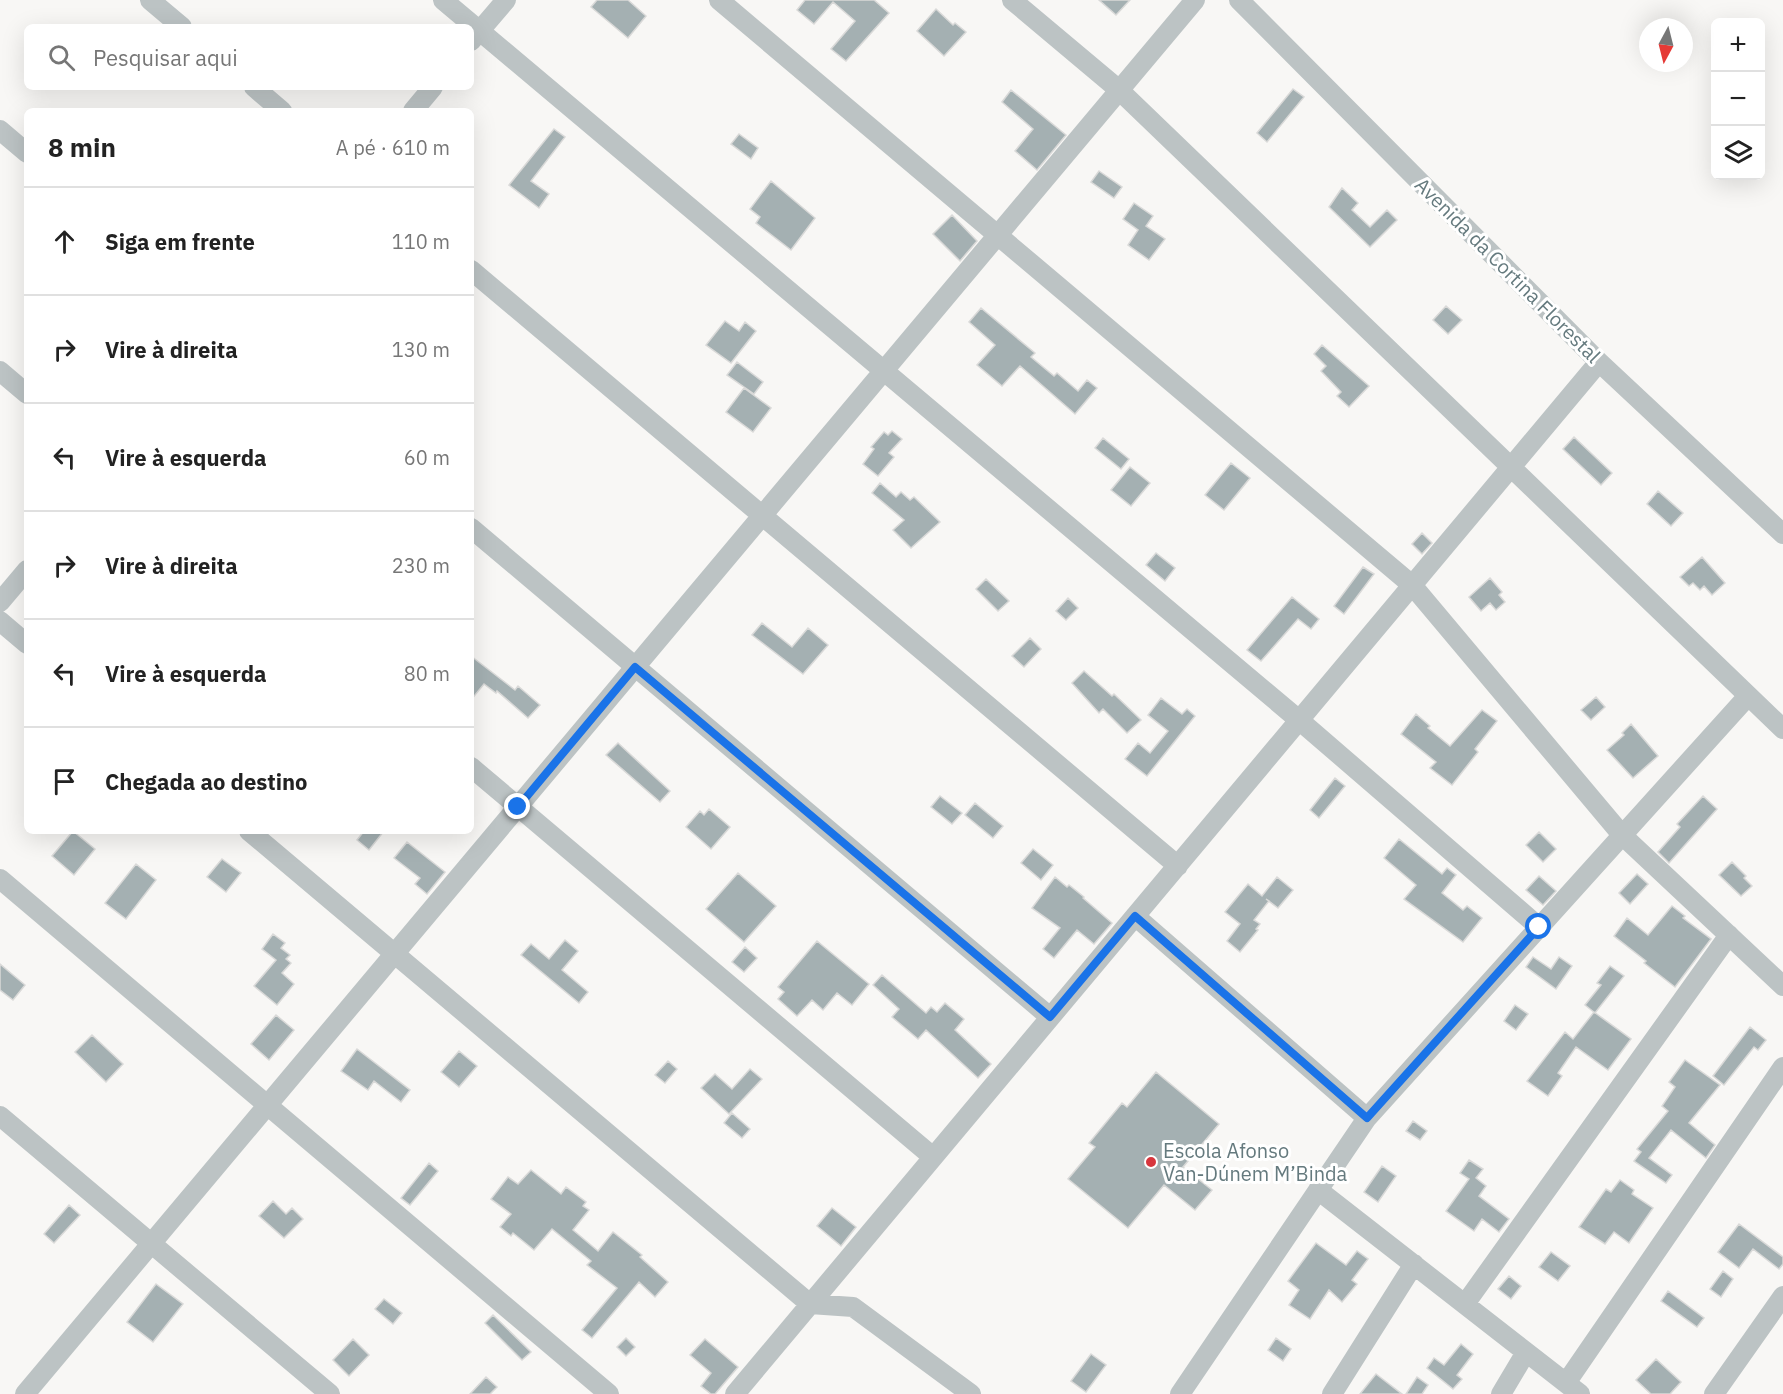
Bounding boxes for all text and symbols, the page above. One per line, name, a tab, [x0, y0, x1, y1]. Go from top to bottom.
north arrow	[1639, 18, 1693, 72]
map controls	[1711, 18, 1765, 180]
button: +	[1711, 18, 1765, 72]
search box	[24, 24, 474, 90]
icon: search	[45, 41, 78, 74]
text: Pesquisar aqui	[93, 43, 238, 72]
button: −	[1711, 72, 1765, 126]
button: layers	[1711, 126, 1765, 180]
text: 8 min	[48, 130, 116, 164]
text: A pé · 610 m	[336, 134, 450, 161]
street label: Avenida da Cortina Florestal	[1409, 171, 1607, 369]
icon: ahead	[48, 225, 81, 258]
text: Siga em frente	[105, 227, 255, 256]
text: 110 m	[392, 228, 450, 255]
icon: right	[48, 333, 81, 366]
text: Vire à direita	[105, 335, 238, 364]
text: 130 m	[392, 336, 450, 363]
icon: left	[48, 441, 81, 474]
text: Vire à esquerda	[105, 443, 267, 472]
text: 60 m	[404, 444, 450, 471]
icon: right	[48, 549, 81, 582]
text: Vire à direita	[105, 551, 238, 580]
text: 230 m	[392, 552, 450, 579]
icon: left	[48, 657, 81, 690]
text: Vire à esquerda	[105, 659, 267, 688]
text: 80 m	[404, 660, 450, 687]
icon: arrive	[48, 765, 81, 798]
text: Chegada ao destino	[105, 767, 308, 796]
route end	[504, 793, 530, 819]
route start	[1525, 913, 1551, 939]
place label: Escola Afonso Van-Dúnem M’Binda	[1163, 1137, 1348, 1187]
marker: Escola Afonso Van-Dúnem M’Binda	[1144, 1155, 1158, 1169]

